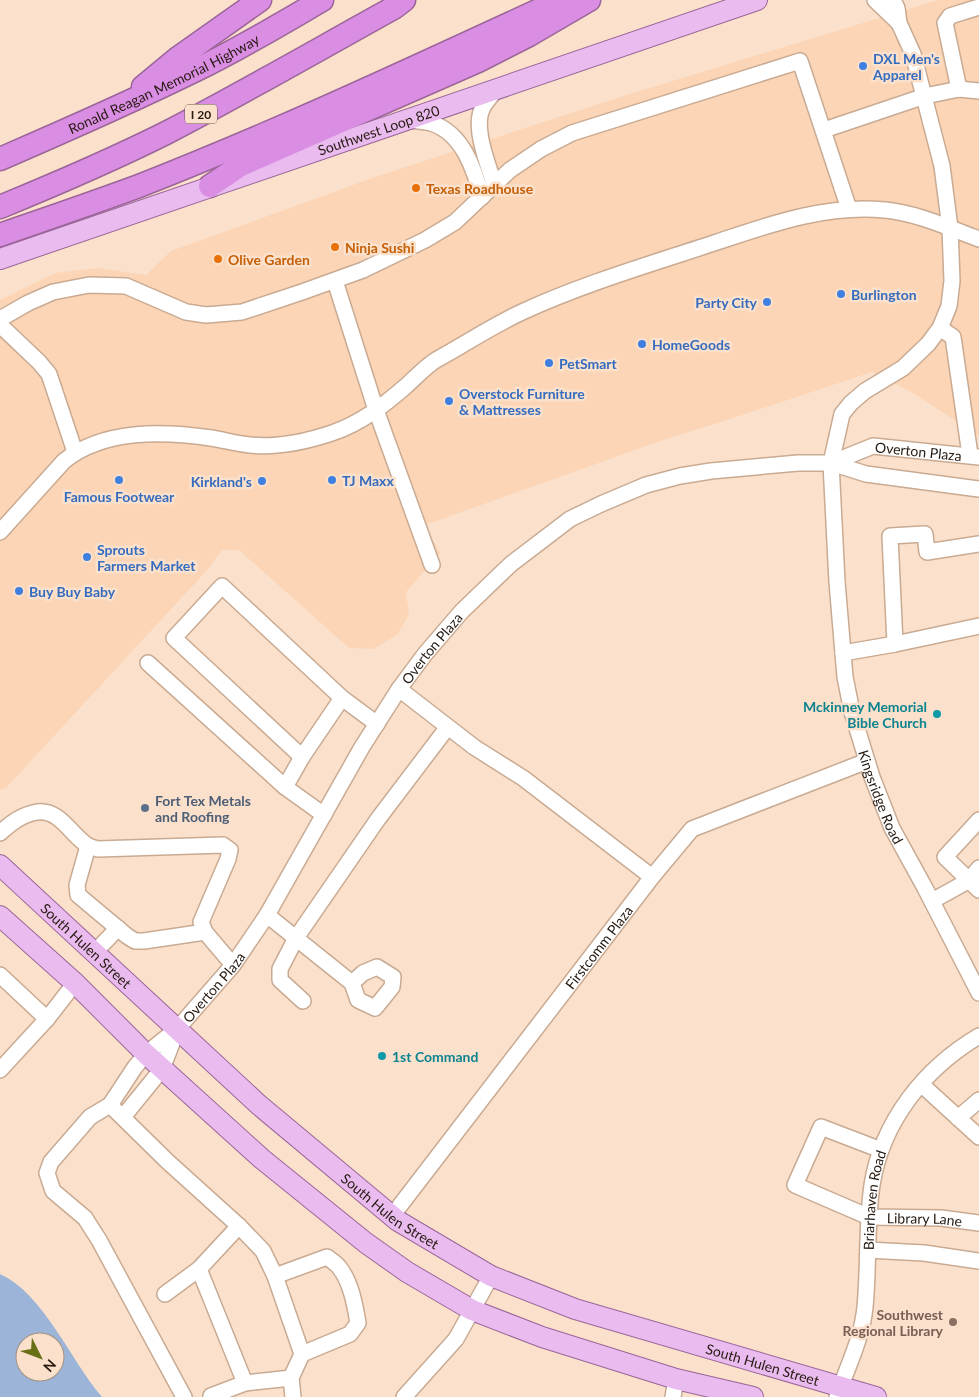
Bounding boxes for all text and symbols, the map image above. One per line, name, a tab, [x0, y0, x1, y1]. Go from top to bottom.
street label: Ronald Reagan Memorial Highway	[65, 30, 263, 137]
place label: DXL Men's Apparel	[872, 50, 940, 83]
marker: DXL Men's Apparel	[857, 60, 869, 72]
street label: Southwest Loop 820	[315, 101, 442, 158]
road number: I 20	[185, 105, 217, 124]
place label: Texas Roadhouse	[426, 180, 534, 197]
marker: Texas Roadhouse	[410, 182, 422, 194]
place label: Ninja Sushi	[345, 239, 414, 256]
marker: Ninja Sushi	[329, 241, 341, 253]
place label: Olive Garden	[228, 251, 310, 268]
marker: Olive Garden	[212, 253, 224, 265]
place label: Burlington	[851, 286, 917, 303]
marker: Burlington	[835, 288, 847, 300]
place label: Party City	[695, 294, 758, 311]
marker: Party City	[761, 296, 773, 308]
place label: HomeGoods	[652, 336, 730, 353]
marker: HomeGoods	[636, 338, 648, 350]
place label: PetSmart	[559, 355, 618, 372]
marker: PetSmart	[543, 357, 555, 369]
place label: Overstock Furniture & Mattresses	[459, 385, 585, 418]
marker: Overstock Furniture & Mattresses	[443, 395, 455, 407]
street label: Overton Plaza	[874, 438, 963, 464]
place label: TJ Maxx	[342, 472, 394, 489]
place label: Kirkland's	[191, 473, 252, 490]
marker: Famous Footwear	[113, 474, 125, 486]
marker: TJ Maxx	[326, 474, 338, 486]
marker: Kirkland's	[256, 475, 268, 487]
place label: Famous Footwear	[64, 488, 175, 505]
place label: Sprouts Farmers Market	[97, 541, 196, 574]
marker: Sprouts Farmers Market	[81, 551, 93, 563]
place label: Buy Buy Baby	[29, 583, 116, 600]
marker: Buy Buy Baby	[13, 585, 25, 597]
street label: Overton Plaza	[397, 609, 466, 687]
place label: Mckinney Memorial Bible Church	[803, 698, 927, 731]
marker: Mckinney Memorial Bible Church	[931, 708, 943, 720]
street label: Kingsridge Road	[856, 748, 907, 847]
place label: Fort Tex Metals and Roofing	[155, 792, 251, 825]
marker: Fort Tex Metals and Roofing	[139, 802, 151, 814]
street label: South Hulen Street	[38, 899, 135, 991]
street label: Firstcomm Plaza	[561, 902, 636, 992]
street label: Overton Plaza	[179, 949, 248, 1026]
place label: 1st Command	[392, 1048, 478, 1065]
marker: 1st Command	[376, 1050, 388, 1062]
street label: Briarhaven Road	[859, 1148, 889, 1250]
street label: South Hulen Street	[338, 1169, 442, 1252]
street label: Library Lane	[887, 1209, 963, 1229]
place label: Southwest Regional Library	[843, 1306, 944, 1339]
marker: Southwest Regional Library	[947, 1316, 959, 1328]
north arrow	[15, 1332, 65, 1382]
street label: South Hulen Street	[704, 1339, 821, 1388]
text: N	[40, 1356, 60, 1376]

